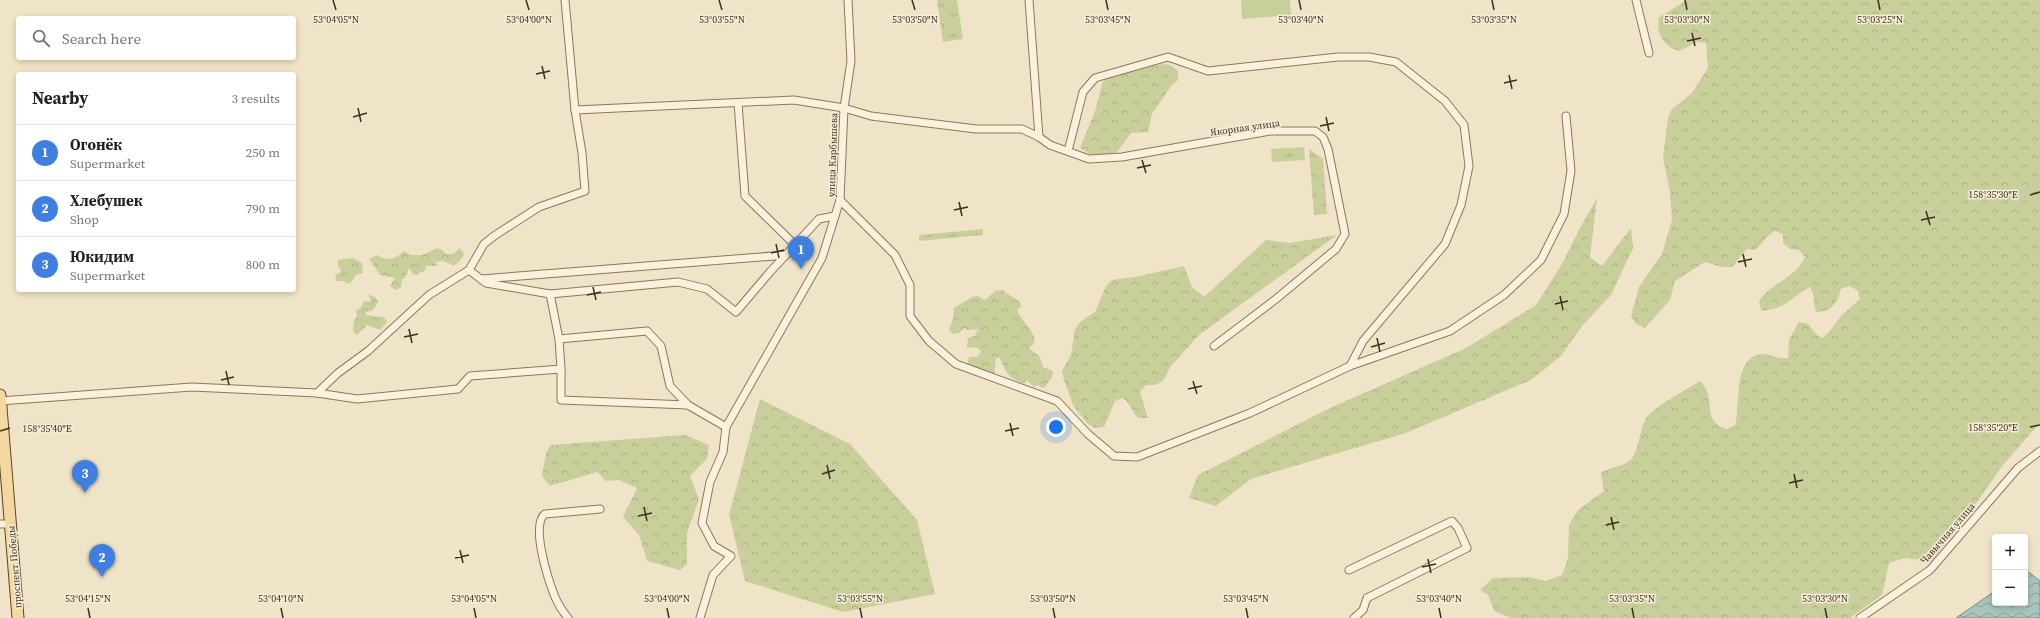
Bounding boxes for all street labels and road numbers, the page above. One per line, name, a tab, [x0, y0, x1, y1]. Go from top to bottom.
street label: улица Карбышева	[825, 112, 841, 197]
street label: Якорная улица	[1209, 116, 1282, 139]
street label: Чавычная улица	[1917, 499, 1978, 567]
street label: проспект Победы	[4, 524, 25, 609]

